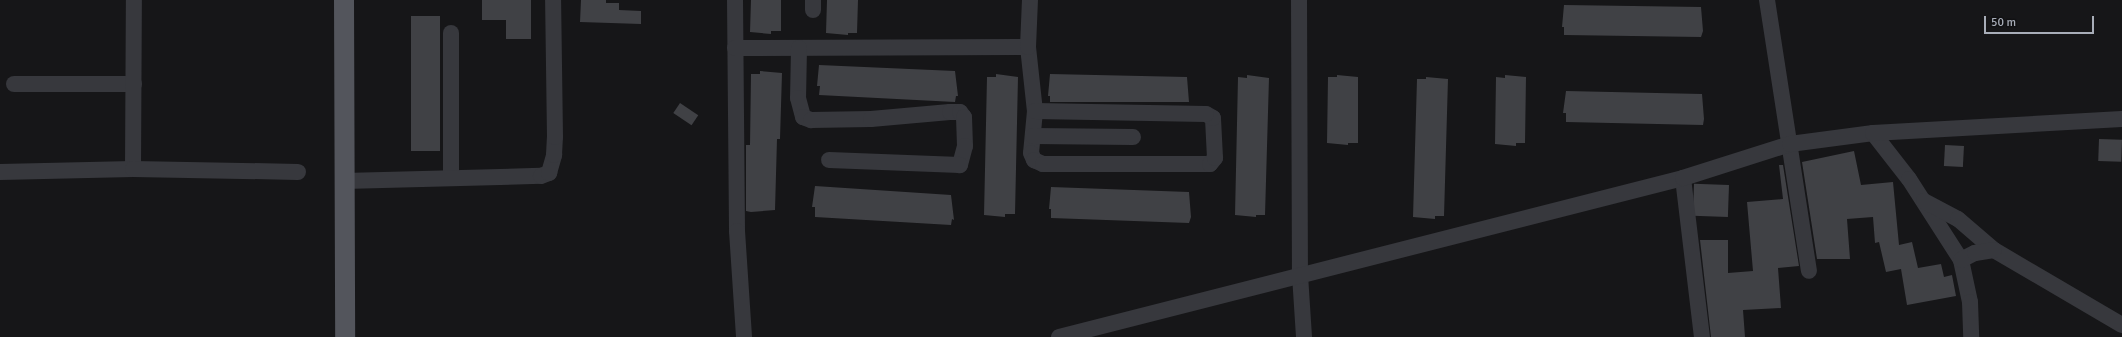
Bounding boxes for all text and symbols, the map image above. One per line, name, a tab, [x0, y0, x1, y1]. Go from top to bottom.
scale bar	[1986, 8, 2096, 34]
text: 50 m	[1991, 15, 2016, 30]

